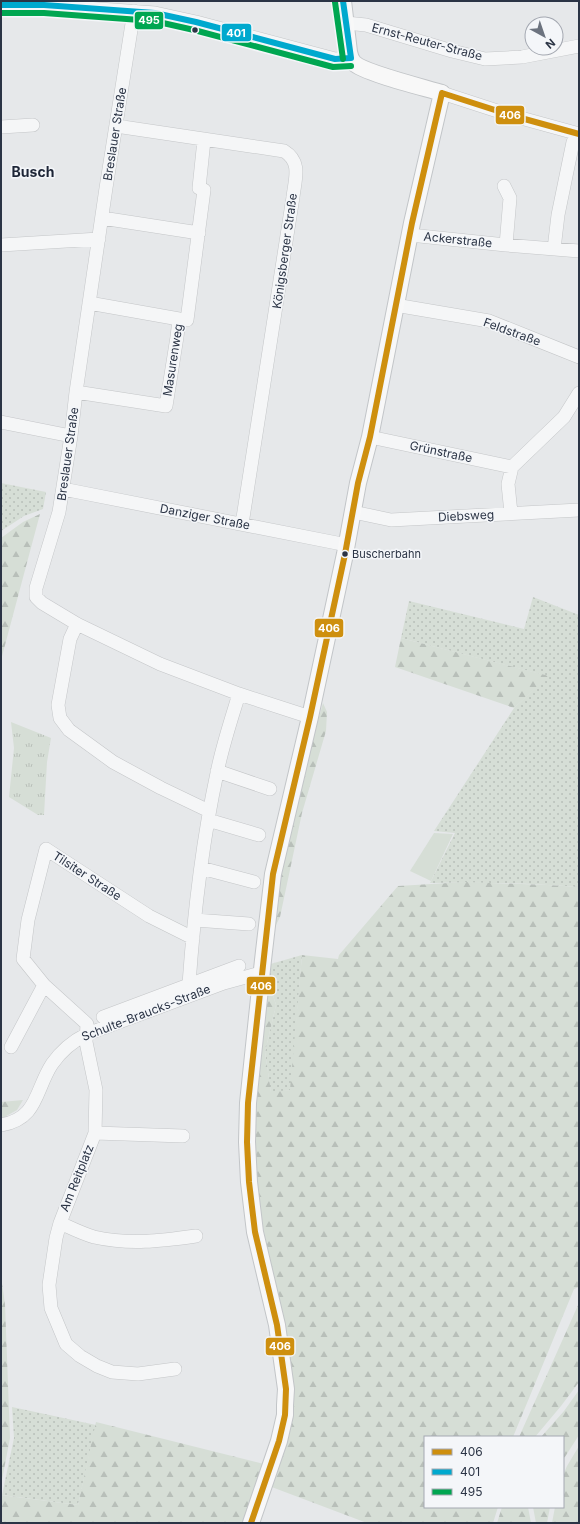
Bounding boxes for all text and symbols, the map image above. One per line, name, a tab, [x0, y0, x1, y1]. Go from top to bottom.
line badge: 495	[134, 11, 164, 30]
text: 495	[138, 13, 160, 27]
north arrow	[524, 16, 564, 56]
street label: Ernst-Reuter-Straße	[370, 20, 484, 63]
line badge: 401	[221, 23, 252, 42]
unlabelled marker	[190, 25, 200, 35]
text: 401	[226, 26, 246, 40]
text: N	[543, 36, 558, 52]
street label: Breslauer Straße	[100, 86, 129, 182]
line badge: 406	[495, 105, 525, 125]
text: 406	[499, 108, 521, 122]
district label: Busch	[12, 163, 54, 180]
street label: Königsberger Straße	[269, 192, 300, 310]
street label: Ackerstraße	[423, 228, 493, 251]
street label: Feldstraße	[482, 314, 543, 349]
street label: Masurenweg	[159, 323, 186, 397]
street label: Breslauer Straße	[54, 406, 82, 502]
street label: Grünstraße	[408, 438, 474, 465]
street label: Danziger Straße	[159, 500, 251, 533]
street label: Diebsweg	[438, 507, 494, 524]
place label: Buscherbahn	[352, 547, 421, 561]
marker: Buscherbahn	[340, 549, 350, 559]
line badge: 406	[314, 618, 344, 638]
text: 406	[318, 621, 340, 635]
street label: Tilsiter Straße	[50, 848, 124, 903]
line badge: 406	[246, 976, 276, 995]
text: 406	[250, 979, 272, 993]
street label: Schulte-Braucks-Straße	[79, 981, 212, 1044]
street label: Am Reitplatz	[56, 1142, 97, 1214]
line badge: 406	[265, 1337, 295, 1356]
text: 406	[269, 1339, 291, 1353]
legend	[424, 1436, 564, 1508]
text: 406	[460, 1444, 483, 1459]
text: 401	[460, 1464, 480, 1479]
text: 495	[460, 1484, 483, 1499]

